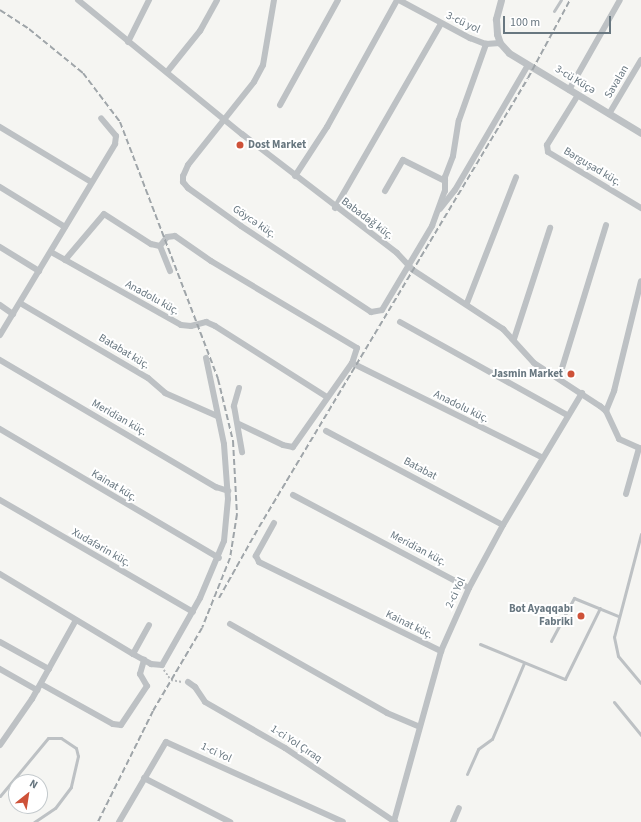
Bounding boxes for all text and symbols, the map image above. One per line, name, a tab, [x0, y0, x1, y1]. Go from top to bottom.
scale bar	[505, 8, 613, 34]
street label: 3-cü yol	[444, 9, 482, 37]
text: 100 m	[510, 14, 540, 31]
street label: 3-cü Küçə	[552, 63, 598, 97]
street label: Savalan	[602, 63, 632, 101]
place label: Dost Market	[248, 138, 306, 152]
marker: Dost Market	[235, 140, 245, 150]
street label: Bərguşad küç.	[561, 145, 623, 189]
street label: Babadağ küç.	[338, 195, 396, 243]
street label: Göycə küç.	[230, 203, 278, 241]
street label: Anadolu küç.	[123, 278, 181, 318]
street label: Batabat küç.	[96, 332, 152, 372]
place label: Jasmin Market	[492, 367, 563, 381]
marker: Jasmin Market	[566, 369, 576, 379]
street label: Anadolu küç.	[431, 388, 491, 426]
street label: Meridian küç.	[89, 397, 149, 439]
street label: Batabat	[401, 455, 439, 483]
street label: Kainat küç.	[89, 467, 139, 505]
street label: Xudafərin küç.	[69, 526, 133, 570]
street label: Meridian küç.	[388, 529, 448, 569]
street label: 2-ci Yol	[443, 576, 469, 610]
place label: Bot Ayaqqabı Fabriki	[509, 603, 573, 629]
street label: Kainat küç.	[383, 608, 435, 642]
marker: Bot Ayaqqabı Fabriki	[576, 611, 586, 621]
street label: 1-ci Yol Çıraq	[268, 722, 324, 766]
street label: 1-ci Yol	[199, 740, 233, 766]
north arrow	[8, 774, 48, 814]
text: N	[27, 776, 41, 792]

